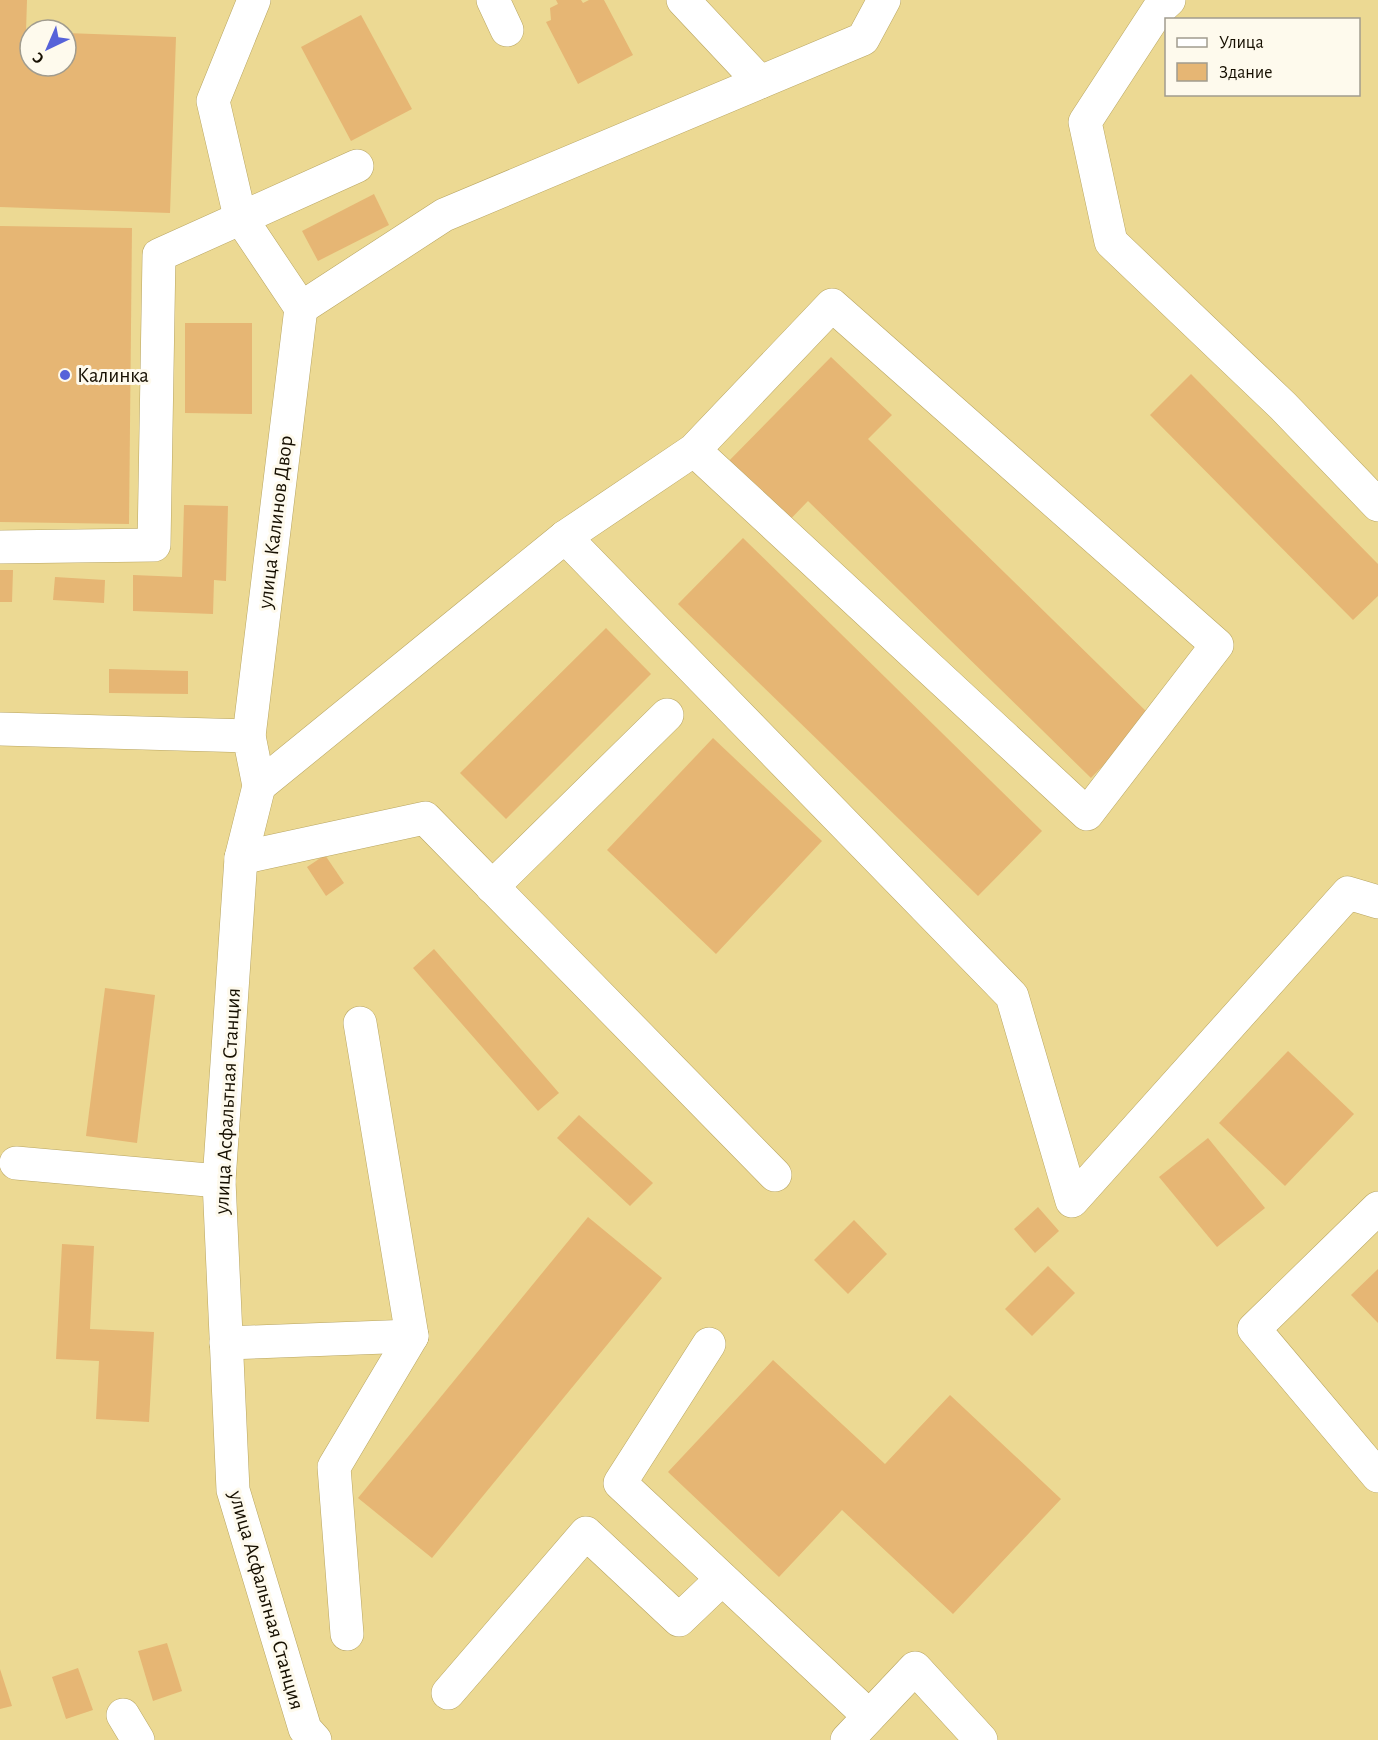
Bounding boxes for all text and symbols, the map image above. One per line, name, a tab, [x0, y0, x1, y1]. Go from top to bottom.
north arrow	[18, 18, 78, 78]
legend	[1165, 18, 1360, 96]
text: Улица	[1219, 34, 1264, 52]
text: С	[29, 49, 47, 67]
text: Здание	[1219, 64, 1273, 82]
place label: Калинка	[77, 365, 149, 386]
marker: Калинка	[58, 368, 72, 382]
street label: улица Калинов Двор	[254, 434, 297, 611]
street label: улица Асфальтная Станция	[211, 987, 244, 1216]
street label: улица Асфальтная Станция	[225, 1487, 308, 1712]

